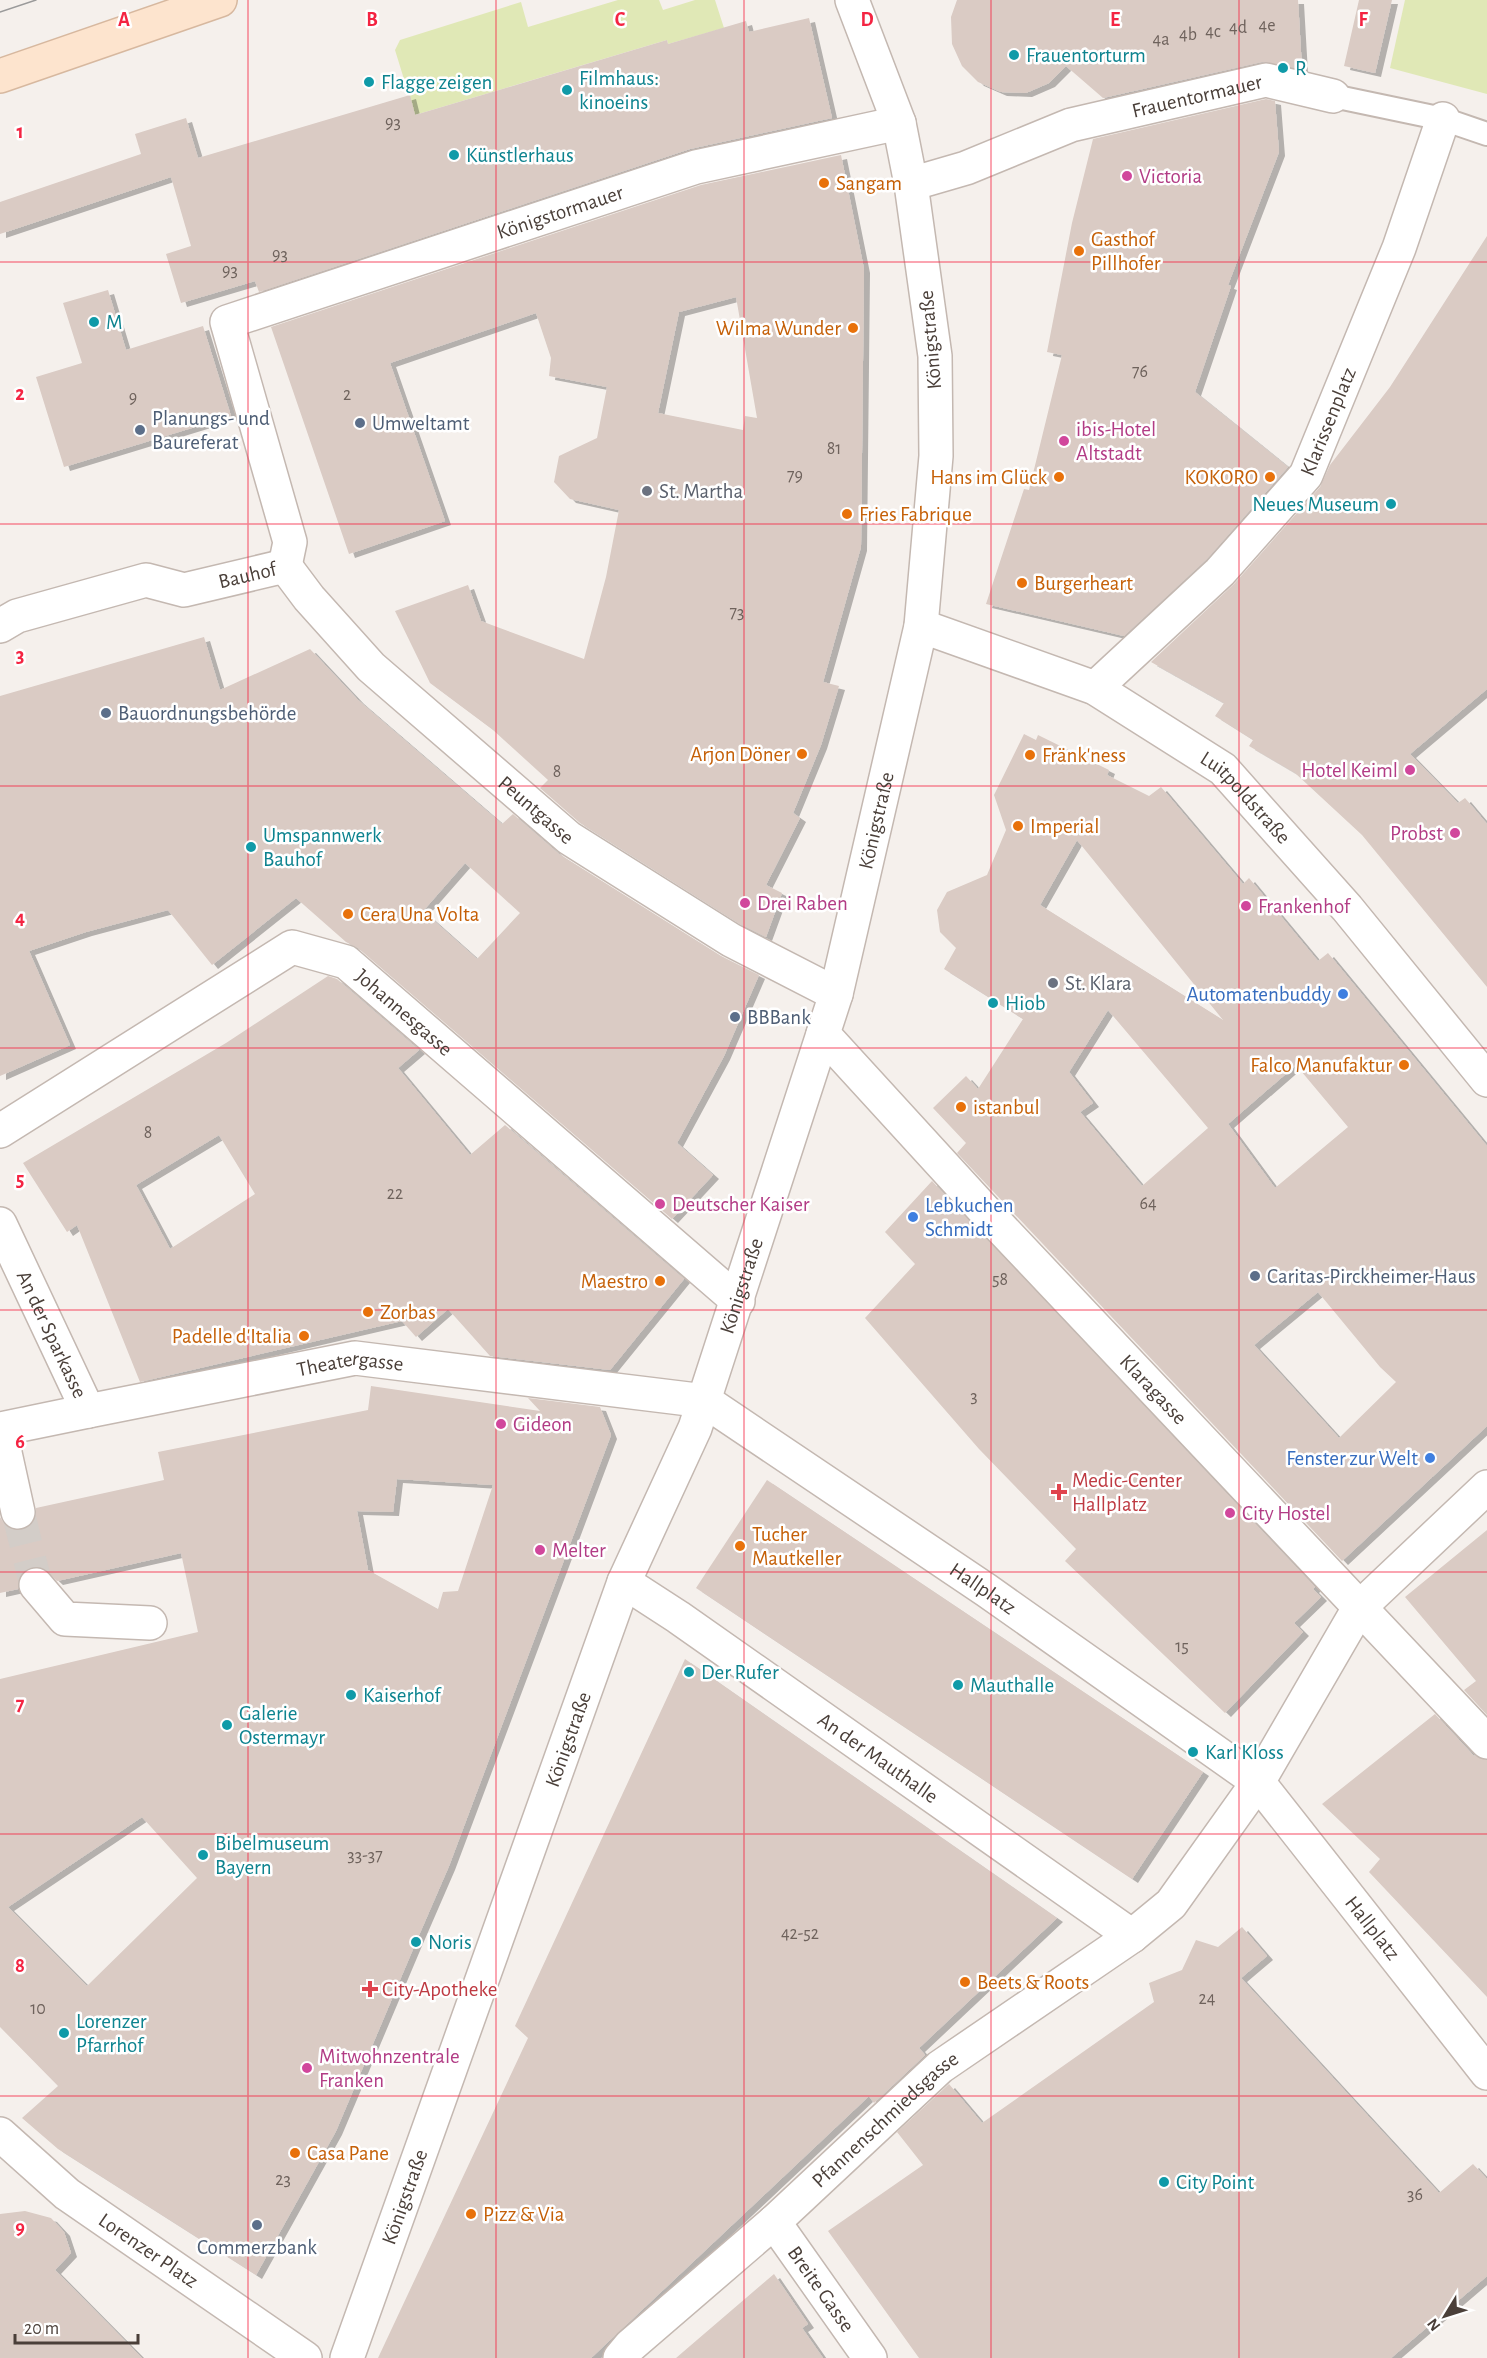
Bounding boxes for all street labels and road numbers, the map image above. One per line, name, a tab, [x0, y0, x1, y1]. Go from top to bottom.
street label: Frauentormauer	[1130, 71, 1264, 122]
street label: Königstormauer	[494, 182, 626, 243]
street label: Königstraße	[916, 290, 945, 390]
street label: Klarissenplatz	[1297, 364, 1360, 479]
street label: Bauhof	[216, 558, 280, 592]
street label: Luitpoldstraße	[1196, 747, 1294, 848]
street label: Königstraße	[855, 770, 898, 871]
street label: Peuntgasse	[494, 772, 578, 848]
street label: Johannesgasse	[351, 965, 456, 1060]
street label: Königstraße	[716, 1235, 767, 1337]
street label: An der Sparkasse	[13, 1268, 90, 1402]
street label: Theatergasse	[295, 1348, 405, 1380]
street label: Klaragasse	[1116, 1351, 1191, 1429]
street label: Hallplatz	[946, 1559, 1020, 1619]
street label: Königstraße	[542, 1689, 595, 1790]
street label: An der Mauthalle	[814, 1709, 942, 1807]
street label: Hallplatz	[1341, 1892, 1404, 1964]
street label: Pfannenschmiedsgasse	[808, 2048, 962, 2192]
street label: Königstraße	[378, 2147, 432, 2247]
street label: Lorenzer Platz	[95, 2209, 202, 2292]
street label: Breite Gasse	[784, 2243, 858, 2336]

